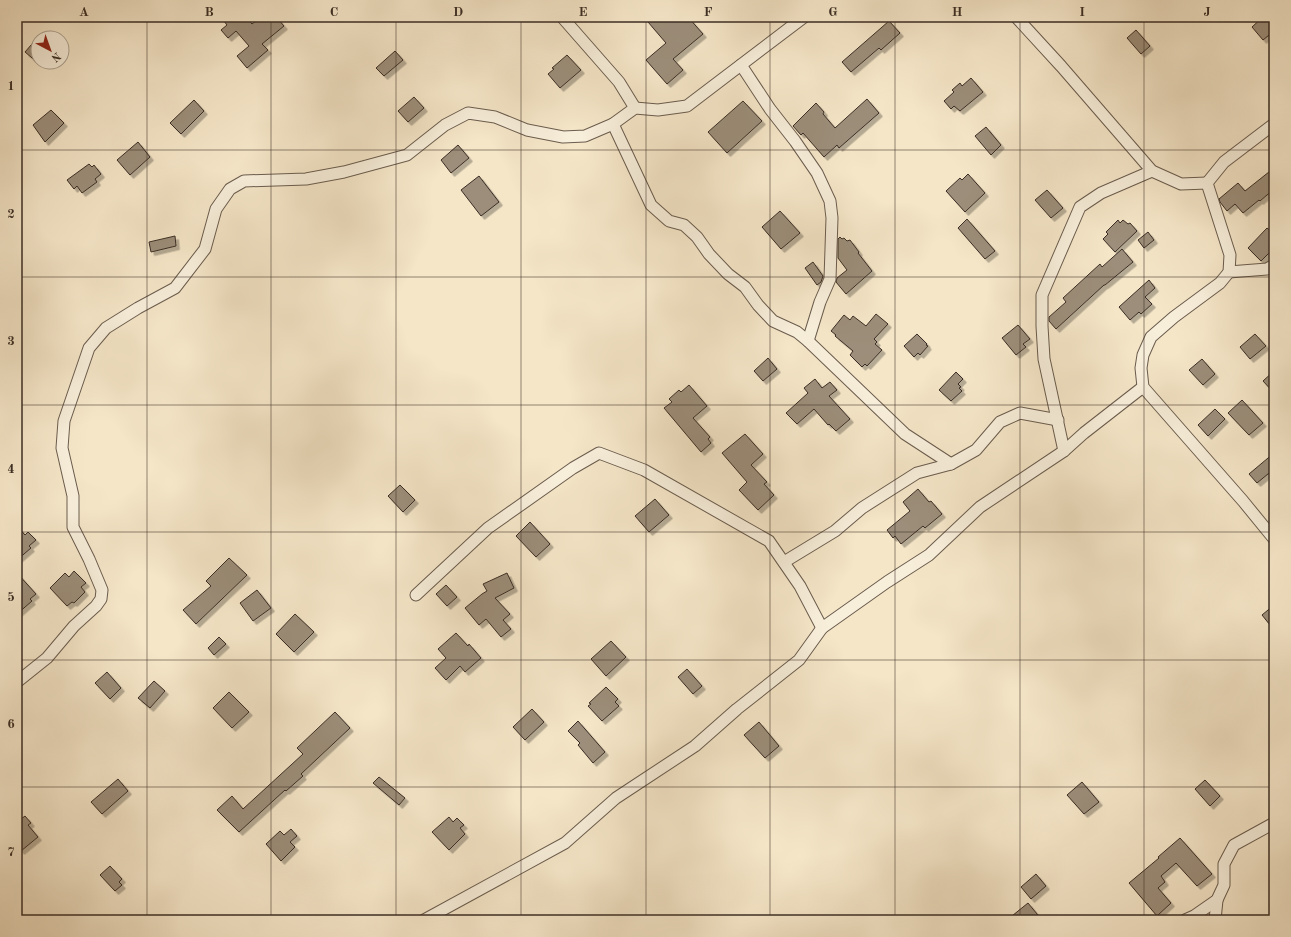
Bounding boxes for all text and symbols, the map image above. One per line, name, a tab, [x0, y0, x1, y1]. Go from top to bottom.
text: A	[79, 6, 89, 19]
text: B	[204, 6, 214, 19]
text: C	[330, 6, 338, 19]
text: D	[453, 6, 463, 19]
text: E	[579, 6, 588, 19]
text: F	[704, 6, 713, 19]
text: G	[828, 6, 838, 19]
text: H	[952, 6, 963, 19]
text: I	[1079, 6, 1085, 19]
text: J	[1203, 6, 1211, 19]
north arrow	[30, 30, 70, 70]
text: N	[48, 50, 62, 64]
text: 1	[7, 80, 15, 93]
text: 2	[7, 208, 15, 221]
text: 3	[7, 335, 15, 348]
text: 4	[7, 463, 15, 476]
text: 5	[7, 591, 15, 604]
text: 6	[7, 718, 15, 731]
text: 7	[7, 846, 15, 859]

